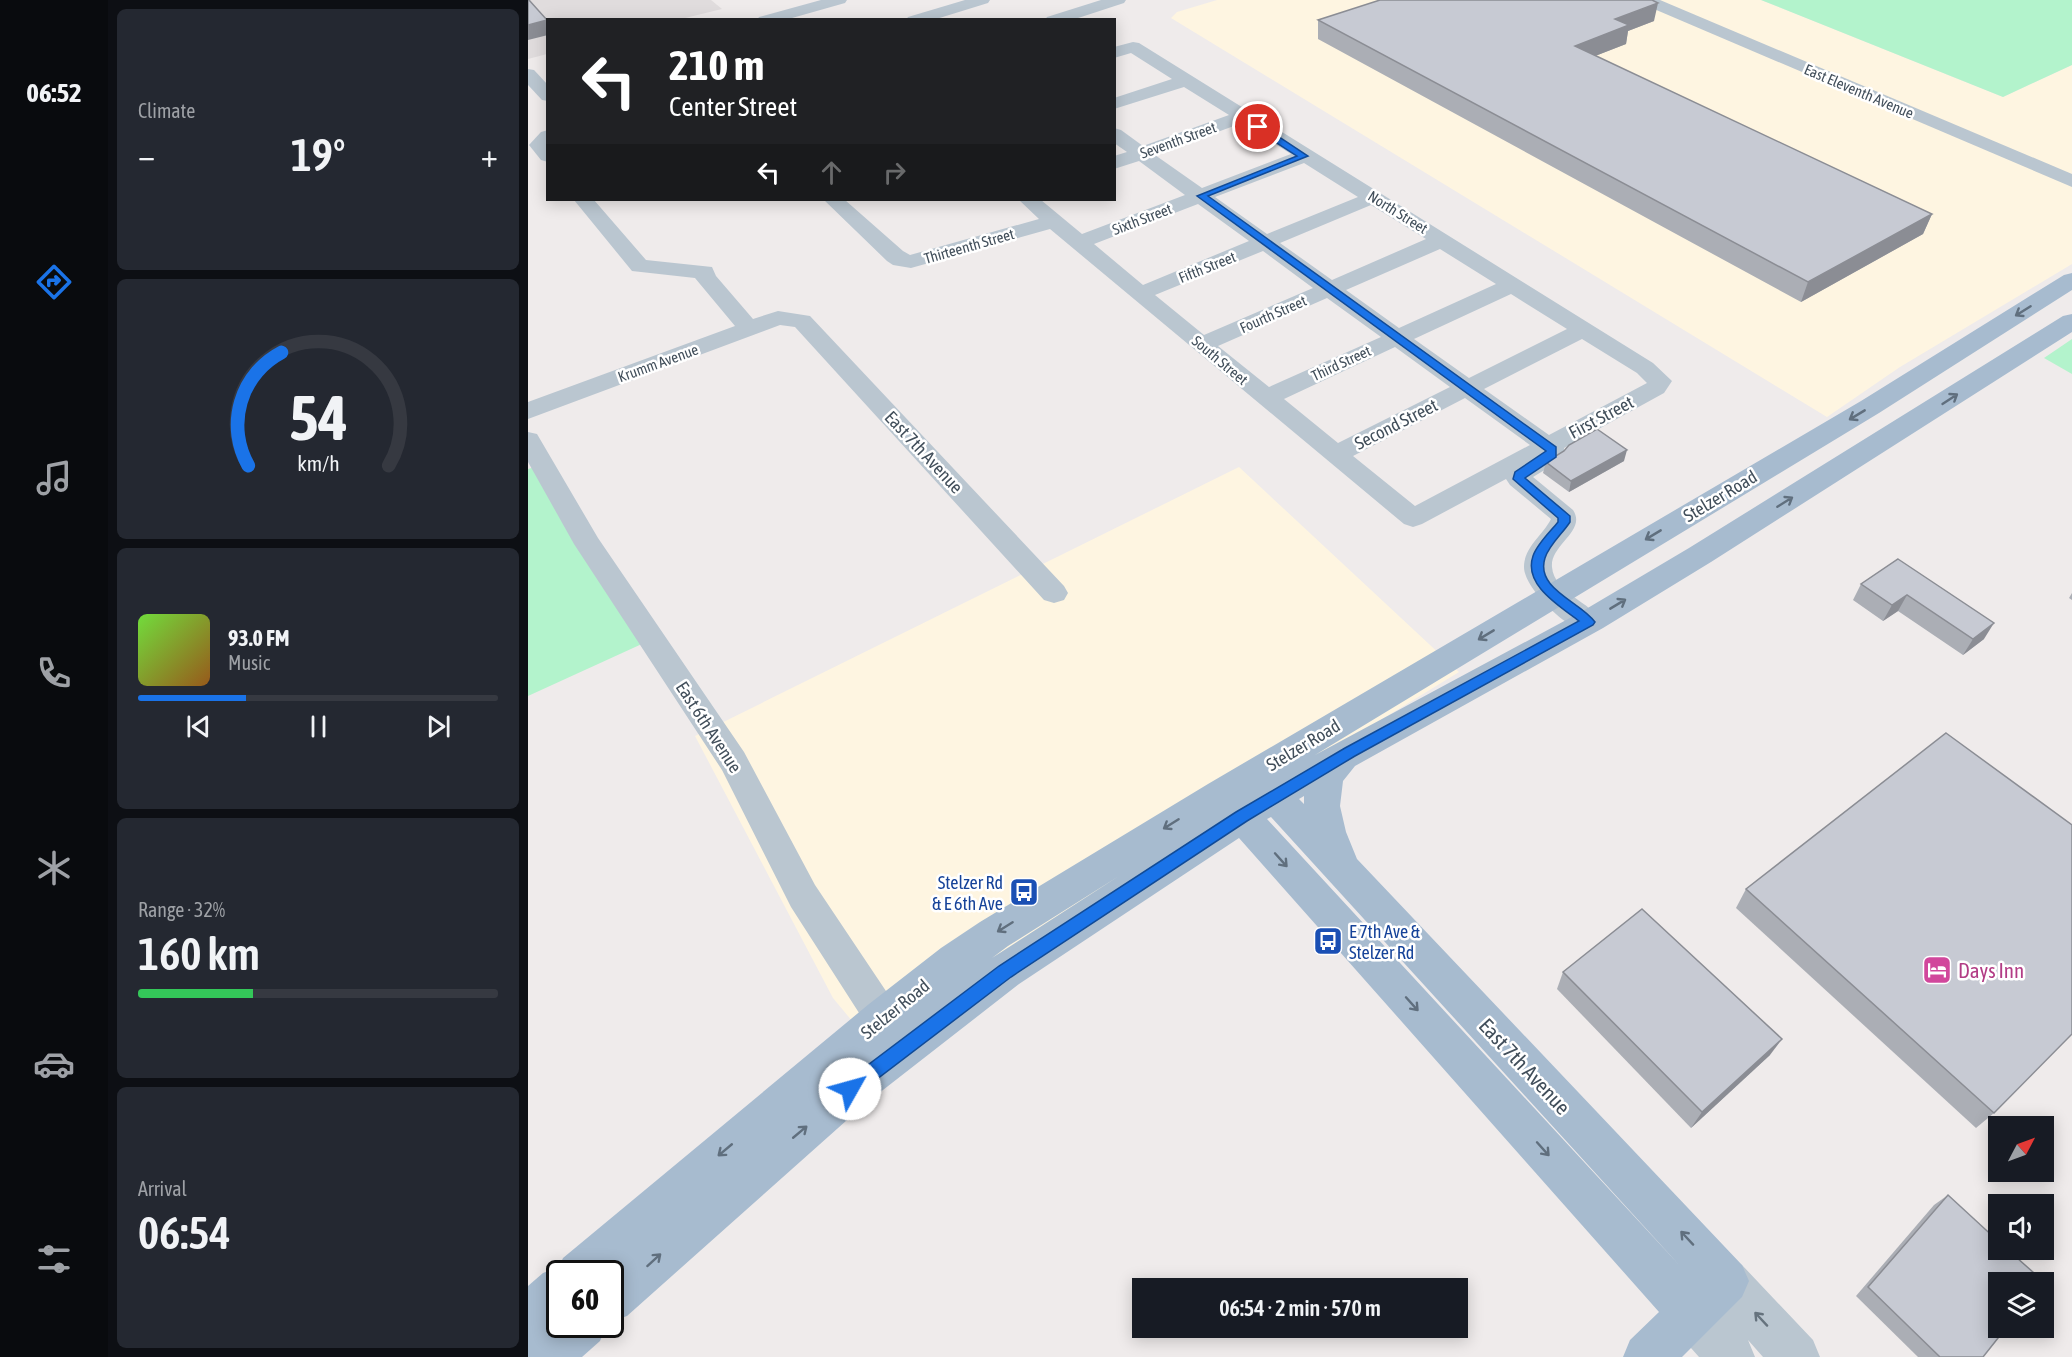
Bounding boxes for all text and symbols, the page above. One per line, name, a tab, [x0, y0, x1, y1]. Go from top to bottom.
text: 210 m	[669, 41, 764, 89]
icon: left	[570, 42, 648, 120]
street label: East Eleventh Avenue	[1802, 60, 1916, 122]
text: 06:52	[26, 77, 82, 108]
text: Center Street	[669, 91, 797, 122]
text: Climate	[138, 99, 195, 122]
pin	[1232, 101, 1283, 152]
icon: arrive	[1241, 110, 1274, 143]
street label: Seventh Street	[1138, 118, 1218, 162]
text: 19°	[291, 129, 345, 181]
text: −	[138, 136, 155, 174]
text: +	[481, 136, 498, 174]
icon: left	[752, 156, 785, 189]
icon: ahead	[815, 156, 848, 189]
icon: right	[878, 156, 911, 189]
street label: North Street	[1365, 187, 1431, 237]
street label: Sixth Street	[1110, 200, 1174, 238]
street label: Thirteenth Street	[922, 225, 1016, 267]
street label: Fifth Street	[1176, 248, 1238, 286]
icon: directions	[33, 261, 75, 303]
street label: Fourth Street	[1237, 292, 1309, 336]
one-way arrow	[2014, 305, 2031, 318]
street label: South Street	[1189, 332, 1251, 388]
street label: Krumm Avenue	[616, 341, 701, 385]
street label: Third Street	[1309, 342, 1373, 384]
text: 54	[289, 382, 347, 453]
street label: First Street	[1565, 391, 1637, 443]
one-way arrow	[1941, 392, 1958, 404]
street label: Second Street	[1351, 394, 1441, 454]
street label: East 7th Avenue	[881, 407, 967, 497]
one-way arrow	[1849, 409, 1866, 421]
text: km/h	[297, 451, 339, 476]
icon: music	[33, 457, 75, 499]
street label: Stelzer Road	[1679, 466, 1761, 526]
one-way arrow	[1776, 496, 1793, 508]
one-way arrow	[1645, 530, 1662, 542]
one-way arrow	[1609, 598, 1626, 610]
text: 93.0 FM	[228, 625, 290, 651]
one-way arrow	[1478, 629, 1495, 641]
text: Music	[228, 651, 270, 674]
icon: phone	[33, 652, 75, 694]
street label: East 6th Avenue	[672, 677, 746, 777]
icon: previous	[182, 710, 215, 743]
icon: pause	[302, 710, 335, 743]
icon: next	[422, 710, 455, 743]
street label: Stelzer Road	[1262, 715, 1344, 775]
one-way arrow	[1163, 819, 1180, 831]
icon: climate	[33, 847, 75, 889]
one-way arrow	[1274, 852, 1288, 867]
place label: Stelzer Rd & E 6th Ave	[932, 872, 1003, 914]
bus stop icon: Stelzer Rd & E 6th Ave	[1008, 876, 1040, 908]
text: Range · 32%	[138, 898, 225, 921]
one-way arrow	[997, 921, 1014, 933]
place label: E 7th Ave & Stelzer Rd	[1349, 921, 1421, 963]
bus stop icon: E 7th Ave & Stelzer Rd	[1312, 925, 1344, 957]
text: 160 km	[138, 928, 260, 980]
hotel icon: Days Inn	[1921, 954, 1953, 986]
place label: Days Inn	[1958, 958, 2024, 982]
street label: Stelzer Road	[856, 975, 934, 1043]
one-way arrow	[1405, 997, 1419, 1012]
street label: East 7th Avenue	[1475, 1013, 1575, 1119]
icon: car	[33, 1043, 75, 1085]
position arrow	[818, 1057, 882, 1121]
north arrow	[1988, 1116, 2054, 1182]
map controls	[1988, 1116, 2054, 1338]
one-way arrow	[792, 1125, 808, 1138]
one-way arrow	[1536, 1141, 1550, 1156]
one-way arrow	[717, 1144, 733, 1157]
text: Arrival	[138, 1177, 187, 1200]
button: sound	[1988, 1194, 2054, 1260]
text: 06:54	[138, 1207, 231, 1259]
one-way arrow	[1680, 1231, 1694, 1246]
icon: filters	[33, 1238, 75, 1280]
one-way arrow	[646, 1253, 661, 1267]
speed limit sign: 60	[546, 1260, 624, 1338]
button: layers	[1988, 1272, 2054, 1338]
text: 06:54 · 2 min · 570 m	[1219, 1295, 1381, 1321]
one-way arrow	[1755, 1312, 1769, 1327]

